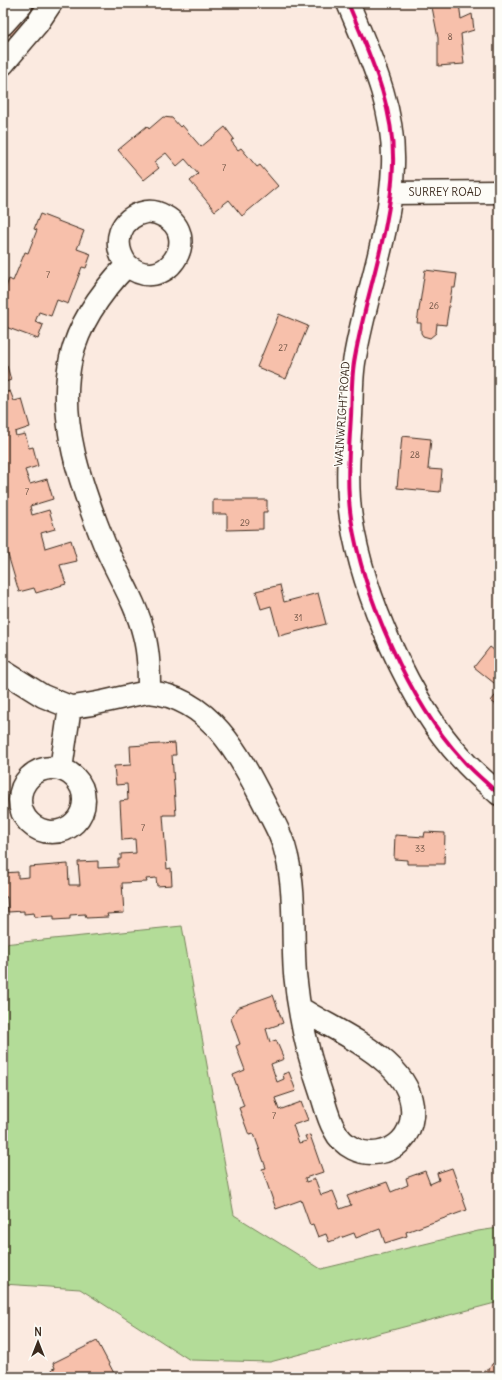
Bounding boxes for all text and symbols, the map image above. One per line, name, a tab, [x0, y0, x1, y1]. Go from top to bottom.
house number: 8	[447, 31, 453, 42]
house number: 7	[222, 162, 227, 173]
street label: SURREY ROAD	[408, 185, 482, 199]
house number: 7	[46, 269, 51, 280]
house number: 26	[429, 300, 439, 311]
house number: 27	[278, 342, 288, 353]
street label: WAINWRIGHT ROAD	[331, 361, 353, 467]
house number: 28	[410, 449, 420, 460]
house number: 7	[25, 486, 30, 497]
house number: 29	[240, 517, 250, 528]
house number: 31	[294, 612, 302, 623]
house number: 7	[141, 822, 146, 833]
house number: 33	[415, 843, 425, 854]
house number: 7	[272, 1110, 277, 1121]
north arrow	[18, 1322, 58, 1362]
text: N	[34, 1325, 42, 1339]

